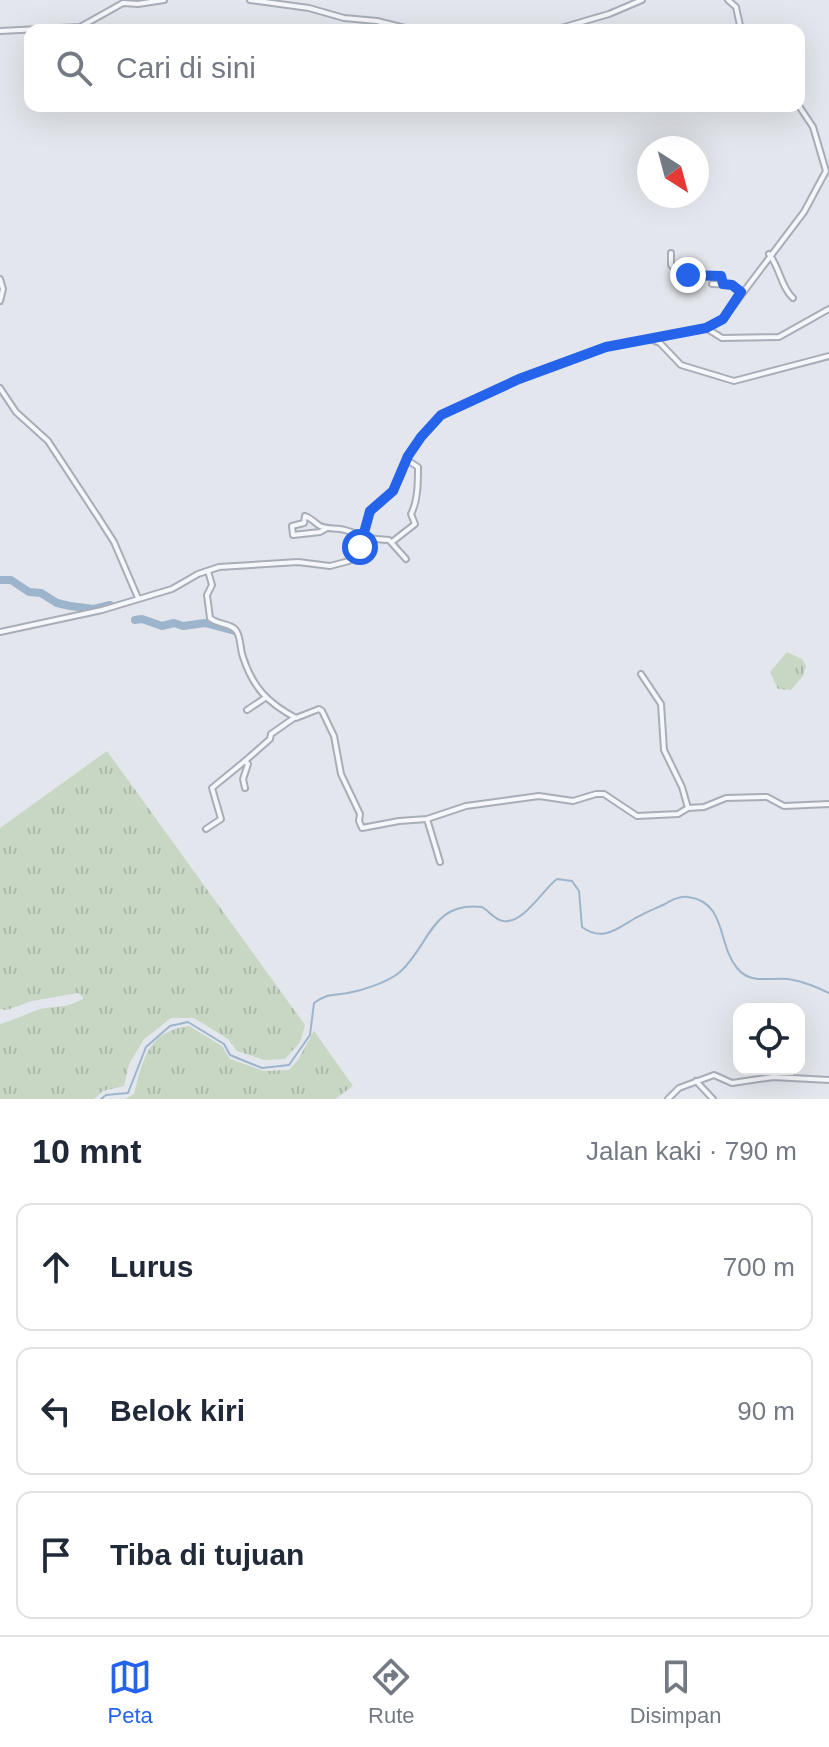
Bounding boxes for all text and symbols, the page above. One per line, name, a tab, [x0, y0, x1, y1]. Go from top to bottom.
search box	[24, 24, 805, 112]
icon: search	[52, 46, 96, 90]
text: Cari di sini	[116, 51, 256, 84]
north arrow	[637, 136, 709, 208]
route end	[670, 257, 706, 293]
route start	[342, 529, 378, 565]
map controls	[733, 1003, 805, 1075]
button: locate	[733, 1003, 805, 1075]
text: 10 mnt	[32, 1132, 142, 1170]
text: Jalan kaki · 790 m	[586, 1136, 797, 1166]
icon: ahead	[34, 1245, 78, 1289]
text: Lurus	[110, 1250, 193, 1283]
text: 700 m	[723, 1252, 795, 1282]
icon: left	[34, 1389, 78, 1433]
text: Belok kiri	[110, 1394, 245, 1427]
text: 90 m	[737, 1396, 795, 1426]
icon: arrive	[34, 1533, 78, 1577]
text: Tiba di tujuan	[110, 1538, 304, 1571]
tab: Peta	[108, 1655, 153, 1729]
tab: Rute	[368, 1655, 415, 1729]
tab: Disimpan	[630, 1655, 721, 1729]

